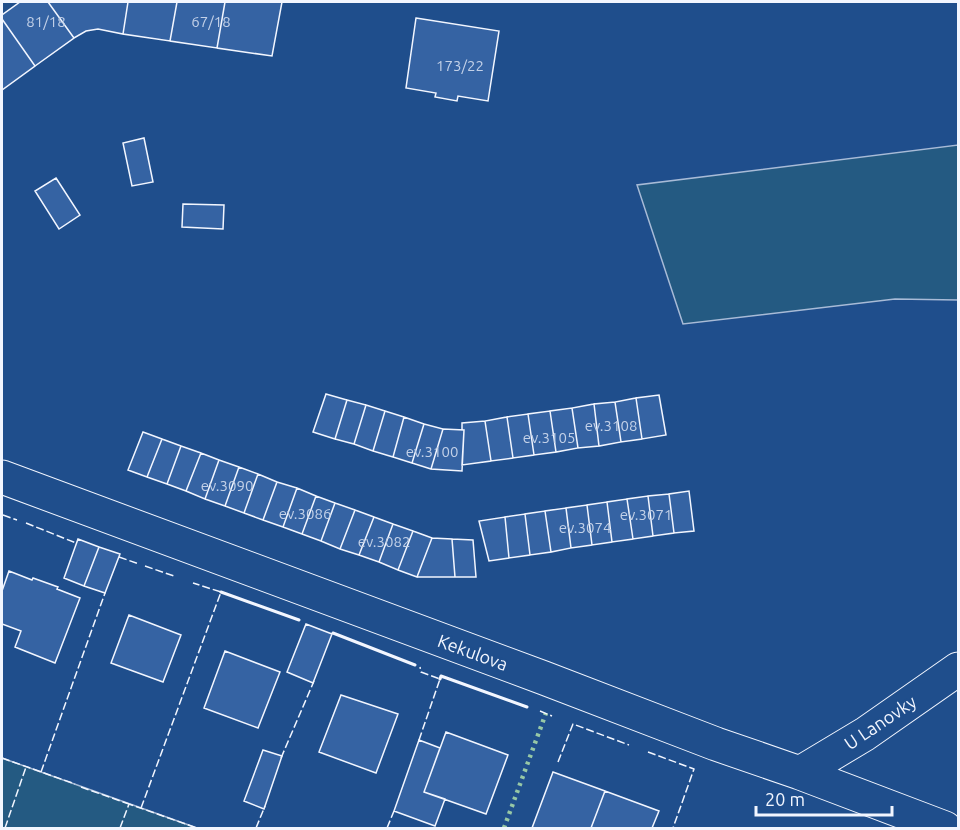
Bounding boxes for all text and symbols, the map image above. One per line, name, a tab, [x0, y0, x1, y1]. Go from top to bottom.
house number: 81/18	[26, 13, 66, 30]
house number: 67/18	[191, 13, 231, 30]
house number: 173/22	[436, 57, 484, 74]
house number: ev.3108	[585, 417, 637, 434]
house number: ev.3105	[523, 429, 575, 446]
house number: ev.3100	[406, 443, 458, 460]
house number: ev.3090	[201, 477, 253, 494]
house number: ev.3086	[279, 505, 331, 522]
house number: ev.3071	[620, 506, 672, 523]
house number: ev.3074	[559, 519, 611, 536]
house number: ev.3082	[358, 533, 410, 550]
street label: Kekulova	[435, 630, 511, 674]
street label: U Lanovky	[840, 691, 920, 753]
scale bar	[756, 779, 892, 817]
text: 20 m	[765, 789, 805, 809]

